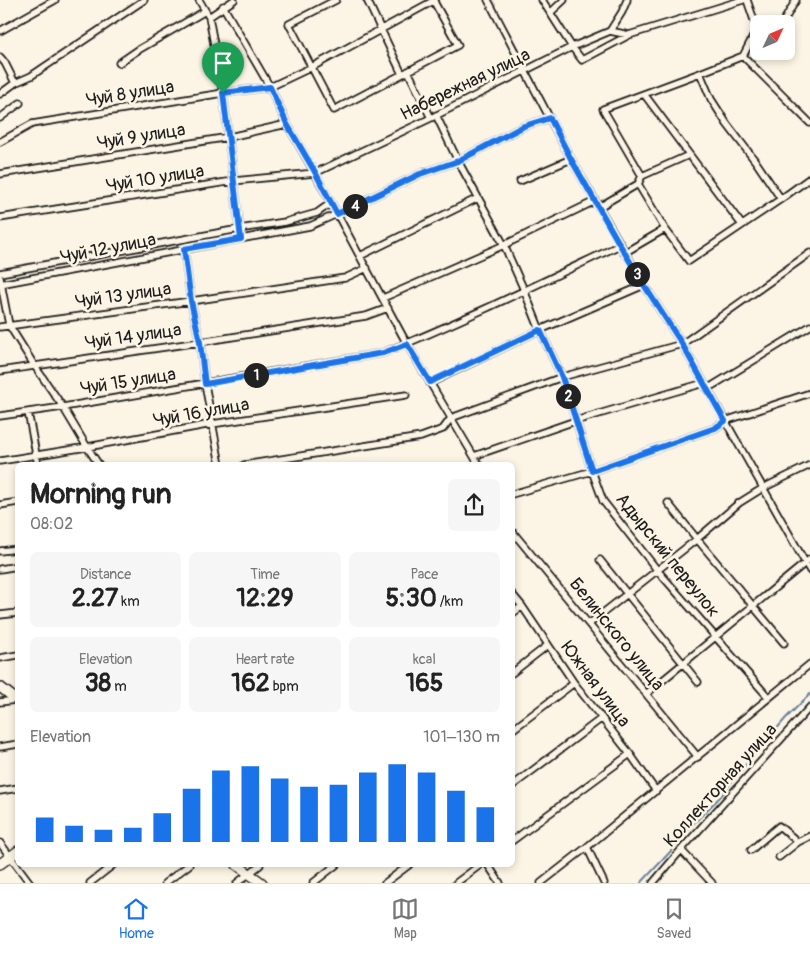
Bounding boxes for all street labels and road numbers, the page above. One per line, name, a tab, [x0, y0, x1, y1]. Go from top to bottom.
street label: Набережная улица	[396, 43, 534, 126]
street label: Чуй 8 улица	[84, 75, 176, 112]
street label: Чуй 9 улица	[95, 118, 187, 155]
street label: Чуй 10 улица	[104, 159, 206, 198]
street label: Чуй 12 улица	[58, 228, 158, 269]
street label: Чуй 13 улица	[74, 277, 173, 314]
street label: Чуй 14 улица	[83, 318, 183, 355]
street label: Чуй 15 улица	[79, 363, 178, 400]
street label: Чуй 16 улица	[151, 393, 251, 432]
street label: Адырский переулок	[611, 489, 725, 622]
street label: Белинского улица	[564, 573, 669, 695]
street label: Южная улица	[556, 637, 635, 732]
street label: Коллекторная улица	[659, 719, 782, 852]

